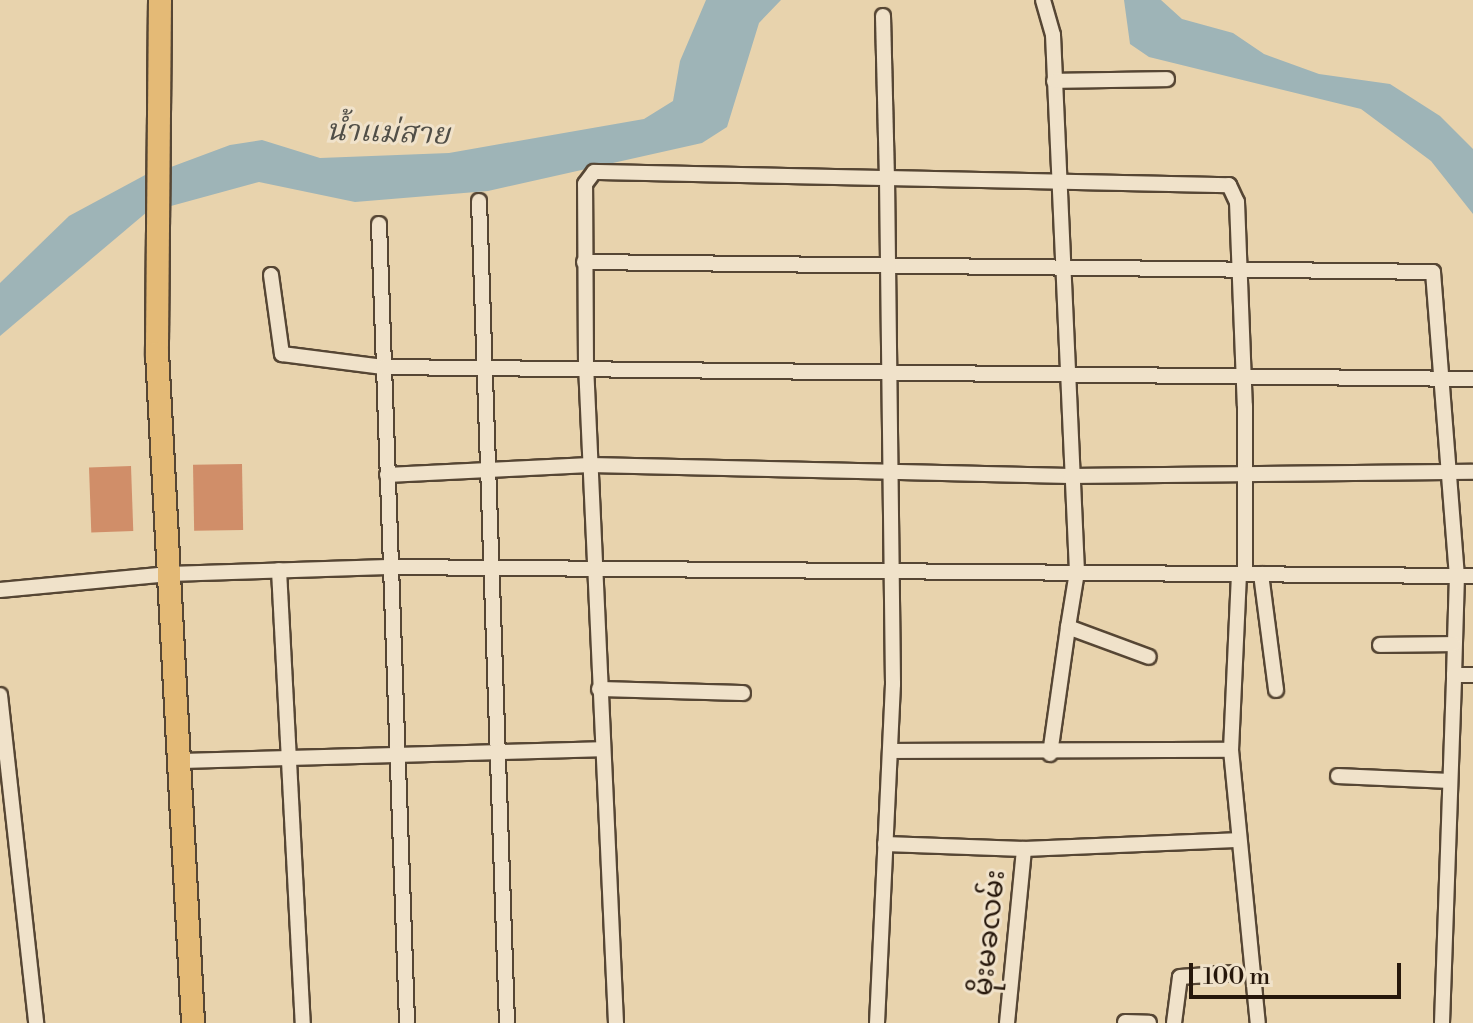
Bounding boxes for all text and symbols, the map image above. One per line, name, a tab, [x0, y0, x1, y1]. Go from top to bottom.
water label: น้ำแม่สาย	[326, 113, 450, 153]
street label: မိုးမခလမ်း	[967, 868, 1013, 998]
scale bar	[1193, 947, 1405, 997]
text: 100 m	[1203, 962, 1270, 992]

